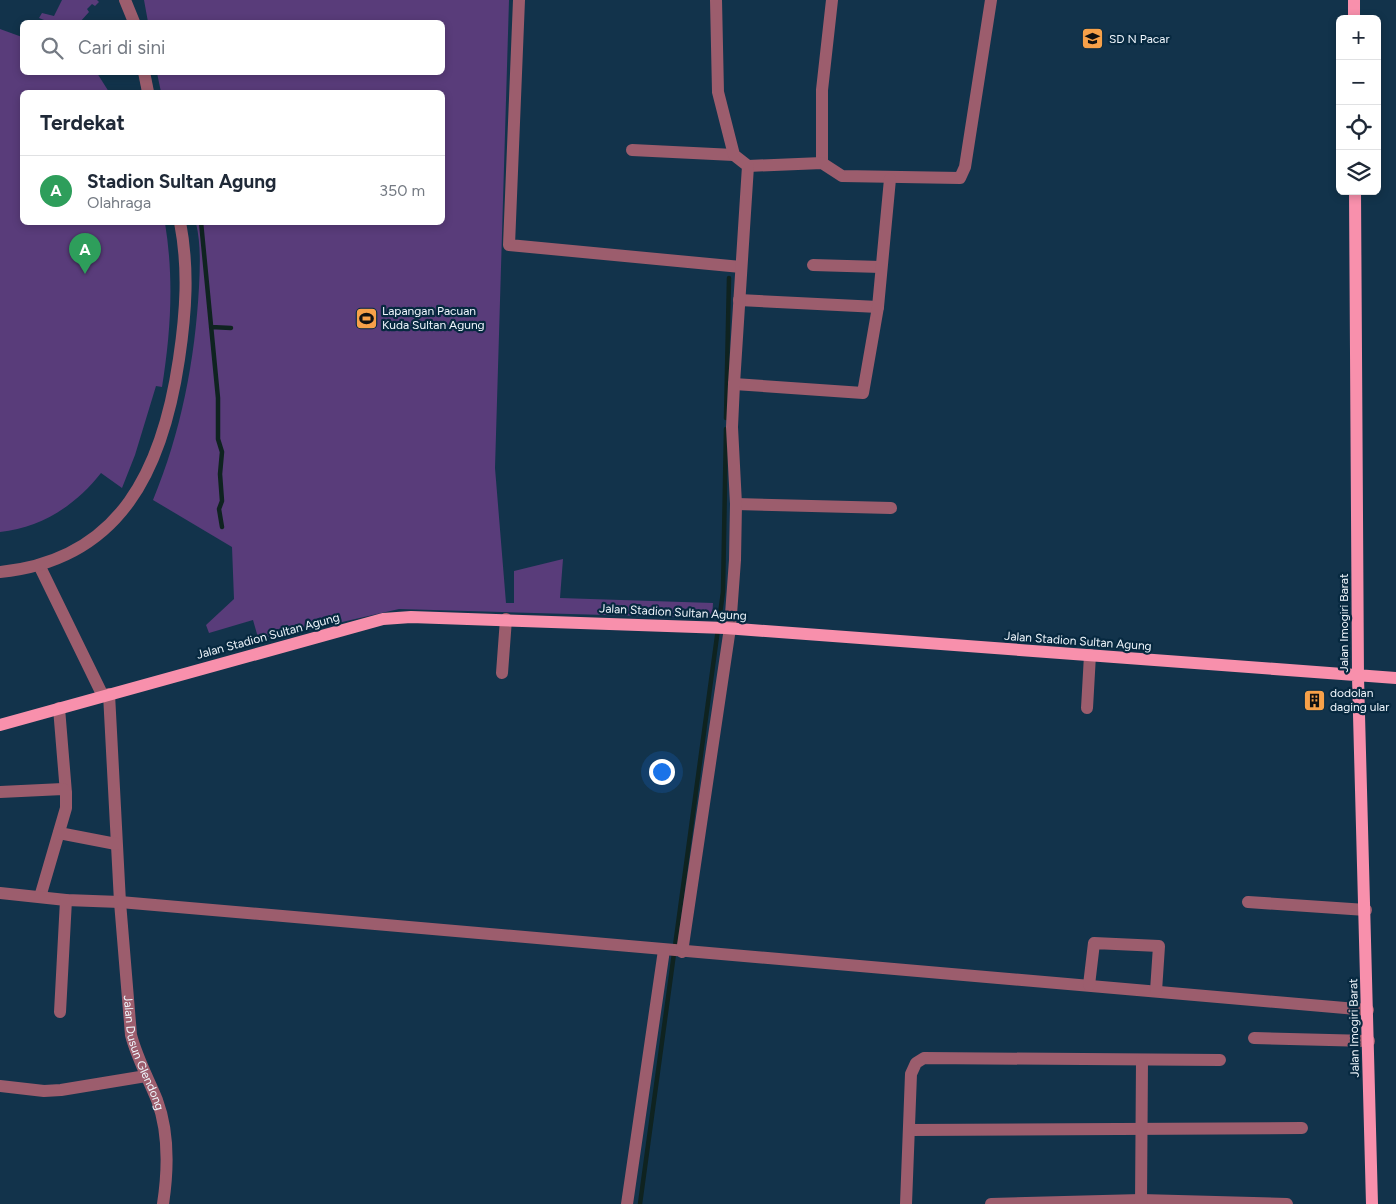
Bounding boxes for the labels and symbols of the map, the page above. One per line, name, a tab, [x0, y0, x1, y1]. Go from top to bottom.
school or university icon: SD N Pacar	[1081, 27, 1105, 51]
place label: SD N Pacar	[1109, 32, 1169, 46]
pin: A	[69, 233, 101, 274]
place label: Lapangan Pacuan Kuda Sultan Agung	[382, 304, 485, 332]
sports icon: Lapangan Pacuan Kuda Sultan Agung	[354, 306, 378, 330]
street label: Jalan Imogiri Barat	[1337, 573, 1351, 672]
street label: Jalan Stadion Sultan Agung	[599, 601, 747, 623]
street label: Jalan Stadion Sultan Agung	[195, 610, 341, 662]
street label: Jalan Stadion Sultan Agung	[1004, 629, 1152, 653]
place label: dodolan daging ular	[1330, 686, 1389, 714]
building icon: dodolan daging ular	[1302, 688, 1326, 712]
your location	[649, 759, 675, 785]
street label: Jalan Imogiri Barat	[1346, 978, 1362, 1078]
street label: Jalan Dusun Glendong	[121, 995, 167, 1112]

